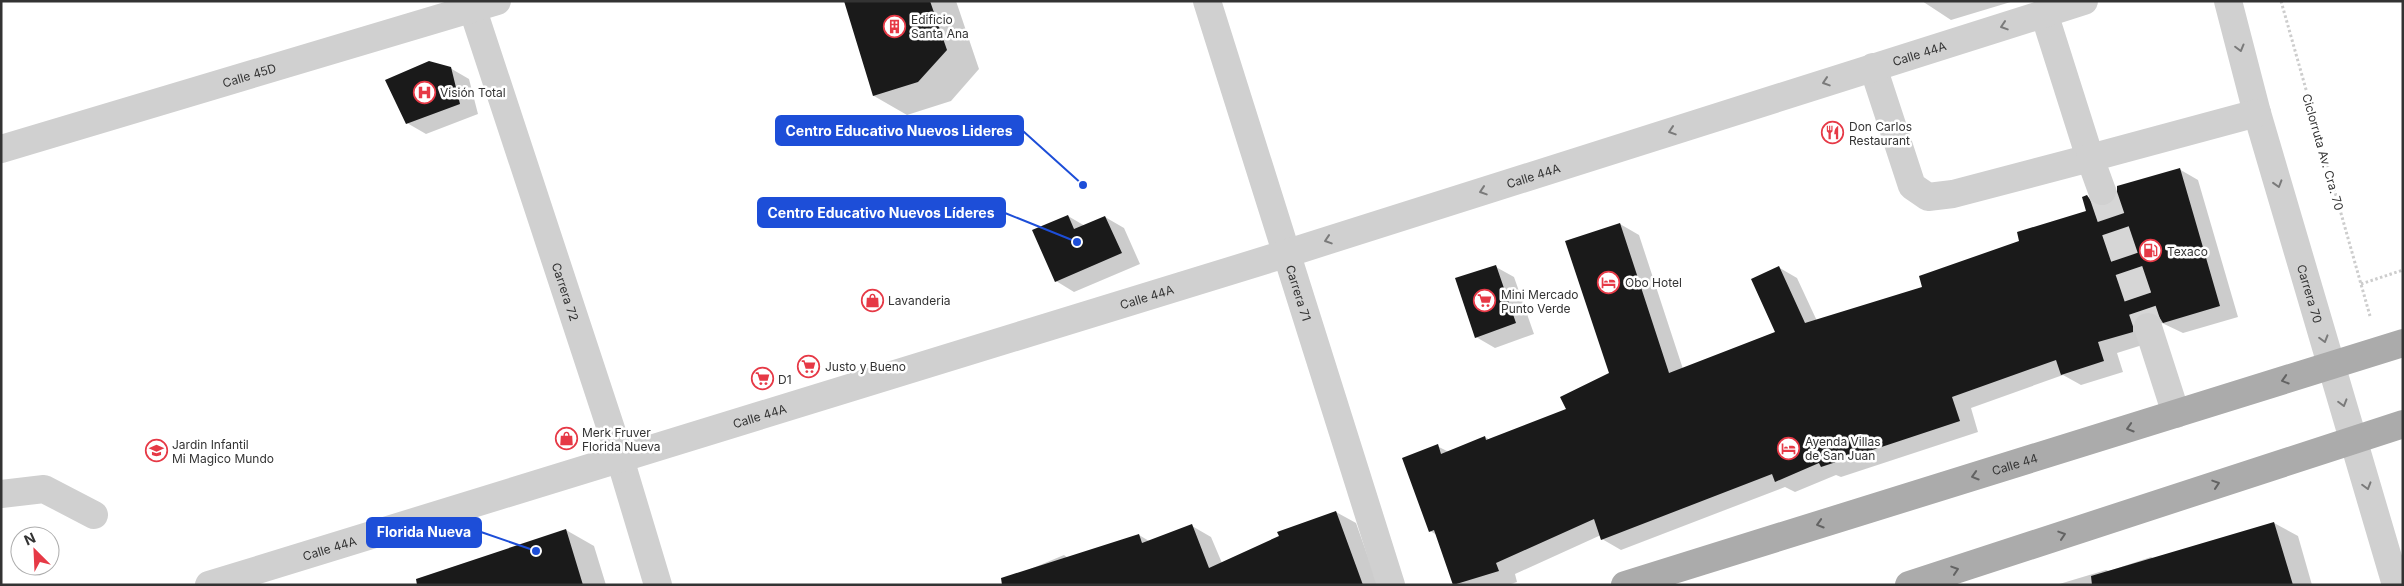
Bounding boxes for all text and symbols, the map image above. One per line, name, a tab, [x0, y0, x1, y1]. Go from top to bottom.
place label: Edificio Santa Ana	[911, 12, 969, 41]
building icon: Edificio Santa Ana	[883, 14, 907, 38]
one-way arrow	[2000, 20, 2008, 30]
street label: Calle 44A	[1890, 38, 1948, 69]
one-way arrow	[2234, 44, 2245, 53]
street label: Calle 45D	[220, 60, 278, 90]
one-way arrow	[1823, 76, 1831, 86]
hospital icon: Visión Total	[412, 80, 436, 104]
place label: Visión Total	[440, 85, 506, 100]
street label: Ciclorruta Av. Cra. 70	[2299, 92, 2347, 212]
callout: Centro Educativo Nuevos Lideres	[776, 116, 1023, 145]
place label: Don Carlos Restaurant	[1849, 119, 1912, 148]
restaurant icon: Don Carlos Restaurant	[1821, 121, 1845, 145]
text: Centro Educativo Nuevos Lideres	[785, 122, 1013, 139]
one-way arrow	[1668, 125, 1676, 135]
street label: Calle 44A	[1504, 160, 1562, 191]
one-way arrow	[2272, 179, 2282, 187]
one-way arrow	[1480, 185, 1488, 195]
callout: Centro Educativo Nuevos Líderes	[758, 198, 1005, 227]
text: Centro Educativo Nuevos Líderes	[767, 204, 995, 221]
one-way arrow	[1325, 234, 1333, 244]
fuel station icon: Texaco	[2139, 239, 2163, 263]
place label: Texaco	[2167, 244, 2208, 259]
street label: Carrera 72	[549, 261, 582, 323]
street label: Carrera 71	[1283, 263, 1315, 323]
street label: Carrera 70	[2294, 263, 2326, 325]
hotel icon: Obo Hotel	[1597, 270, 1621, 294]
place label: Obo Hotel	[1625, 275, 1682, 290]
street label: Calle 44A	[1118, 281, 1175, 312]
place label: Mini Mercado Punto Verde	[1501, 287, 1579, 316]
shop icon: Lavanderia	[860, 288, 884, 312]
supermarket icon: Mini Mercado Punto Verde	[1473, 289, 1497, 313]
place label: Lavanderia	[888, 293, 951, 308]
one-way arrow	[2319, 335, 2329, 343]
supermarket icon: Justo y Bueno	[797, 354, 821, 378]
place label: Justo y Bueno	[825, 359, 906, 374]
supermarket icon: D1	[750, 367, 774, 391]
place label: D1	[778, 372, 792, 387]
one-way arrow	[2282, 375, 2290, 385]
one-way arrow	[2337, 398, 2347, 406]
street label: Calle 44A	[731, 400, 788, 431]
one-way arrow	[2127, 423, 2135, 433]
place label: Merk Fruver Florida Nueva	[582, 425, 661, 454]
shop icon: Merk Fruver Florida Nueva	[554, 427, 578, 451]
place label: Ayenda Villas de San Juan	[1805, 434, 1881, 463]
hotel icon: Ayenda Villas de San Juan	[1777, 436, 1801, 460]
place label: Jardin Infantil Mi Magico Mundo	[172, 437, 274, 466]
school or university icon: Jardin Infantil Mi Magico Mundo	[144, 439, 168, 463]
street label: Calle 44	[1990, 450, 2040, 478]
one-way arrow	[1971, 471, 1980, 481]
one-way arrow	[2212, 480, 2220, 490]
one-way arrow	[2362, 481, 2372, 490]
callout: Florida Nueva	[367, 518, 481, 547]
one-way arrow	[1816, 519, 1824, 529]
text: Florida Nueva	[377, 523, 471, 540]
north arrow	[10, 526, 60, 576]
text: N	[21, 529, 38, 549]
one-way arrow	[2057, 530, 2066, 540]
street label: Calle 44A	[301, 533, 358, 563]
one-way arrow	[1950, 565, 1959, 575]

